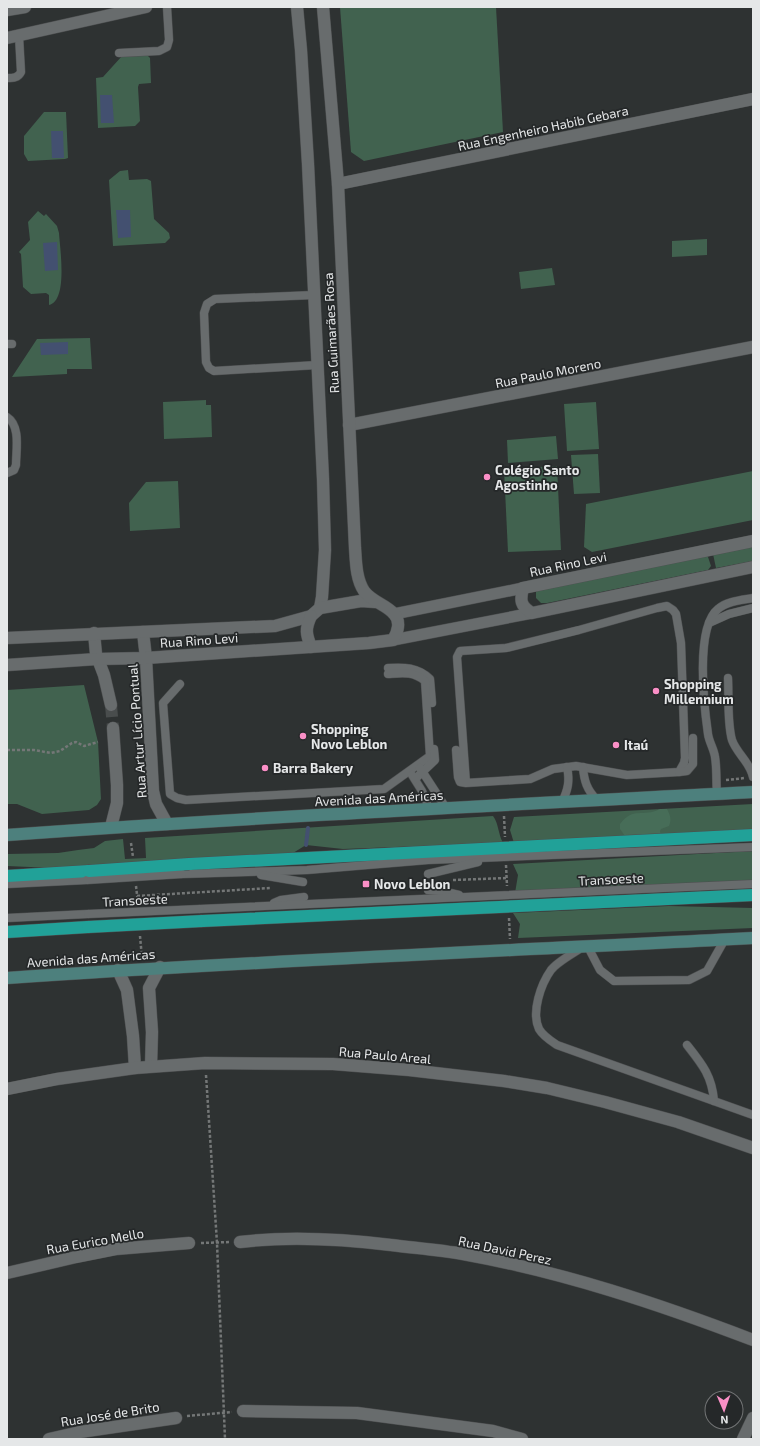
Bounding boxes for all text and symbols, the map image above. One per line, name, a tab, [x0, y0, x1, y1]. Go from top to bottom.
street label: Rua Engenheiro Habib Gebara	[456, 102, 630, 154]
street label: Rua Guimarães Rosa	[320, 272, 342, 394]
street label: Rua Paulo Moreno	[494, 355, 602, 391]
place label: Colégio Santo Agostinho	[495, 462, 580, 493]
marker: Colégio Santo Agostinho	[482, 472, 492, 482]
street label: Rua Rino Levi	[528, 548, 608, 580]
street label: Rua Rino Levi	[159, 629, 239, 651]
street label: Rua Artur Lício Pontual	[124, 663, 150, 799]
place label: Shopping Millennium	[664, 676, 734, 707]
marker: Shopping Millennium	[651, 686, 661, 696]
place label: Shopping Novo Leblon	[311, 721, 388, 752]
marker: Shopping Novo Leblon	[298, 731, 308, 741]
place label: Itaú	[624, 737, 648, 753]
marker: Itaú	[611, 740, 621, 750]
place label: Barra Bakery	[273, 760, 354, 776]
marker: Barra Bakery	[260, 763, 270, 773]
street label: Avenida das Américas	[314, 787, 444, 809]
street label: Transoeste	[578, 869, 644, 889]
place label: Novo Leblon	[374, 876, 451, 892]
marker: Novo Leblon	[361, 879, 371, 889]
street label: Transoeste	[102, 890, 168, 910]
street label: Avenida das Américas	[26, 946, 156, 970]
street label: Rua Paulo Areal	[338, 1043, 432, 1067]
street label: Rua Eurico Mello	[45, 1225, 145, 1257]
street label: Rua David Perez	[457, 1232, 553, 1268]
north arrow	[704, 1390, 744, 1430]
street label: Rua José de Brito	[60, 1398, 160, 1430]
text: N	[720, 1414, 729, 1427]

